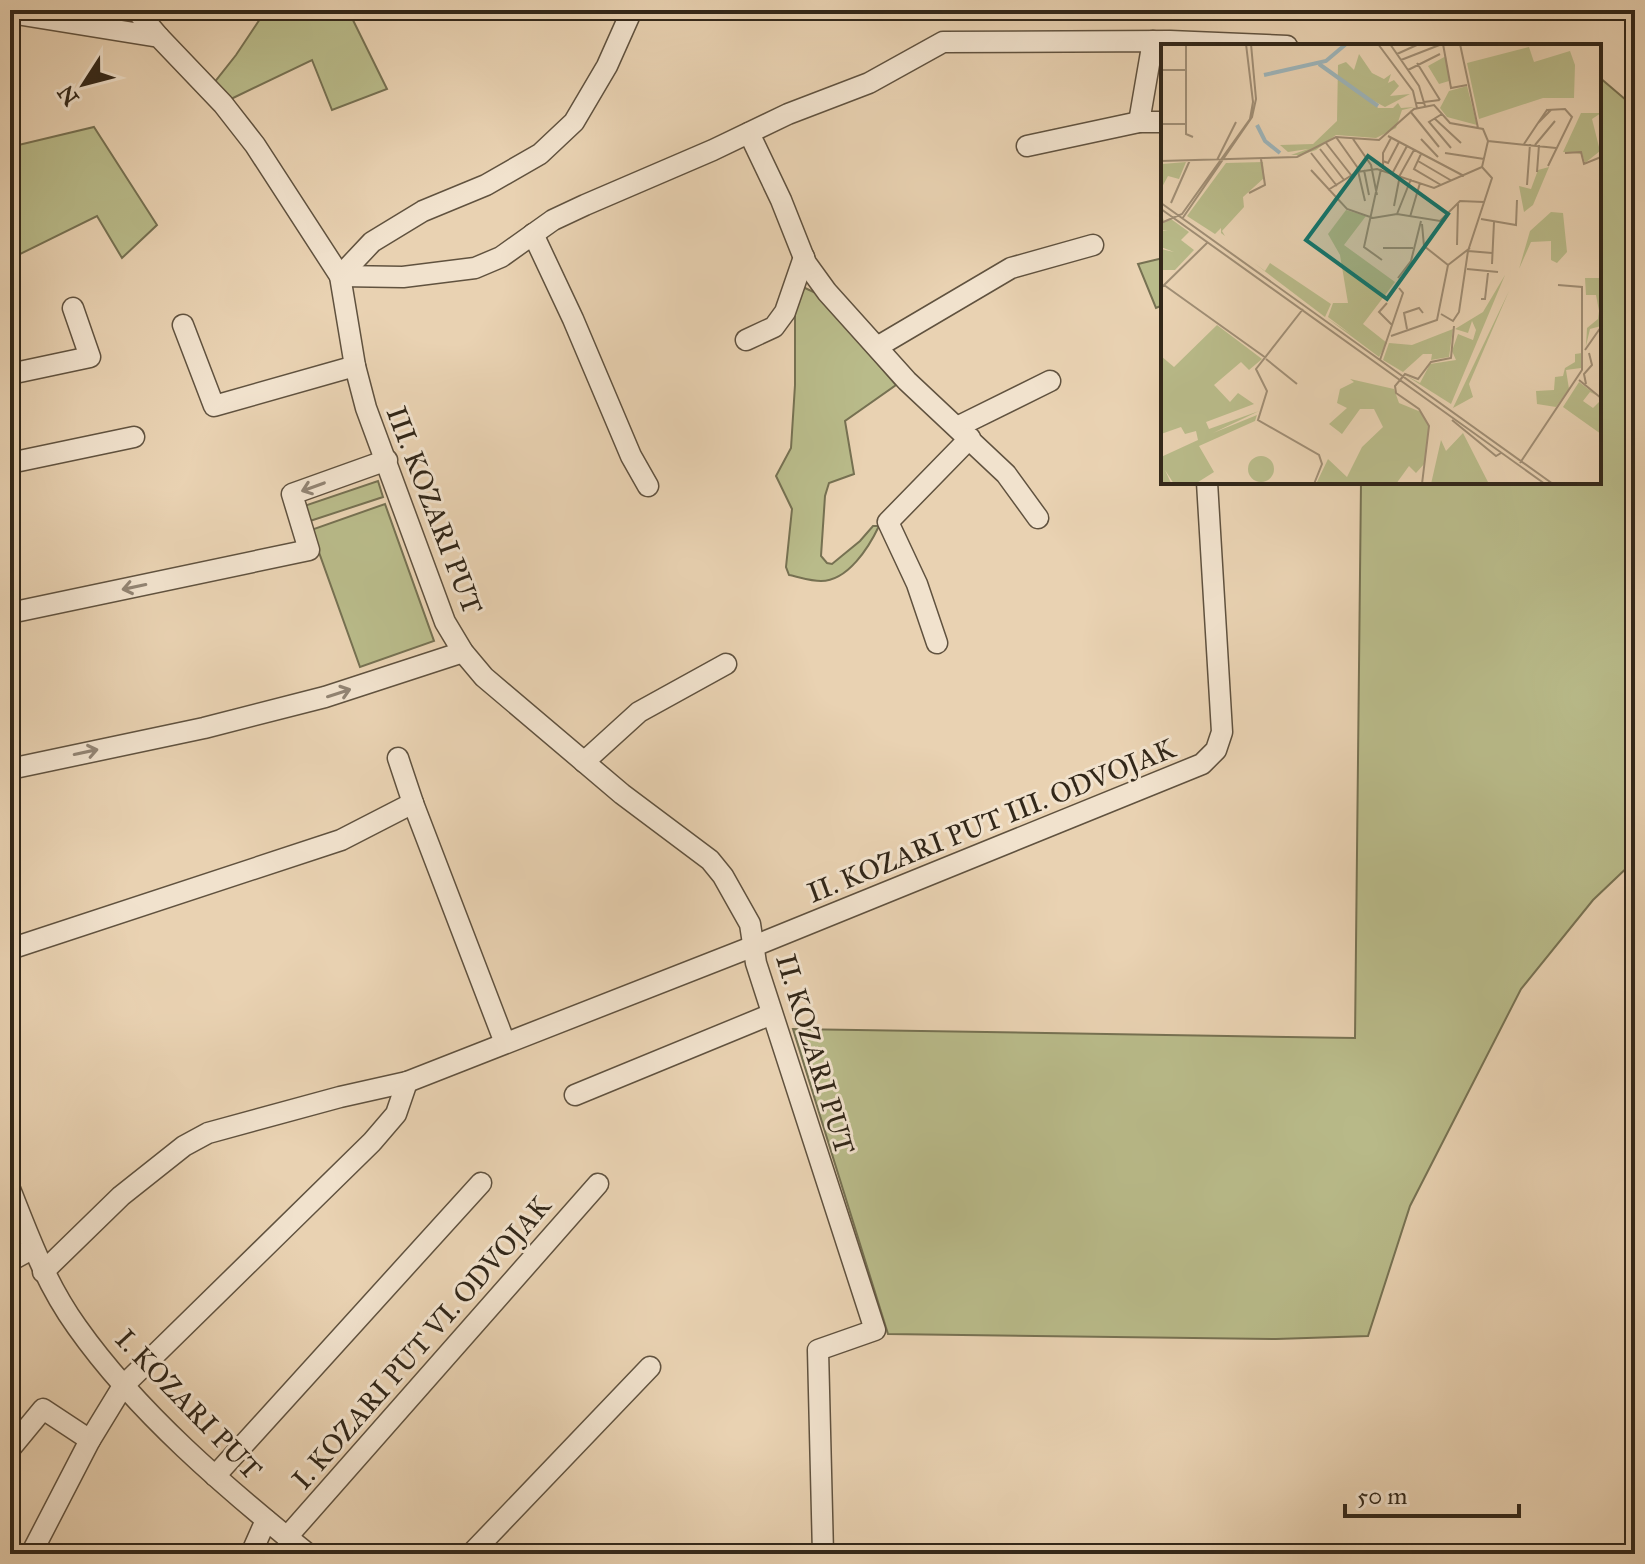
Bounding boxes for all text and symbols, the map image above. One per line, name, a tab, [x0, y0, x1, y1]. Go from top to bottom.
north arrow	[44, 44, 124, 124]
inset map	[1161, 44, 1601, 484]
text: N	[52, 80, 85, 111]
street label: III. KOZARI PUT	[379, 401, 490, 619]
one-way arrow	[301, 480, 326, 495]
one-way arrow	[121, 580, 147, 595]
one-way arrow	[326, 684, 351, 699]
street label: II. KOZARI PUT III. ODVOJAK	[802, 730, 1181, 910]
one-way arrow	[73, 744, 98, 759]
street label: II. KOZARI PUT	[768, 950, 863, 1159]
street label: I. KOZARI PUT VI. ODVOJAK	[284, 1188, 559, 1496]
street label: I. KOZARI PUT	[108, 1322, 269, 1487]
scale bar	[1345, 1468, 1519, 1518]
text: 50 m	[1357, 1481, 1407, 1511]

